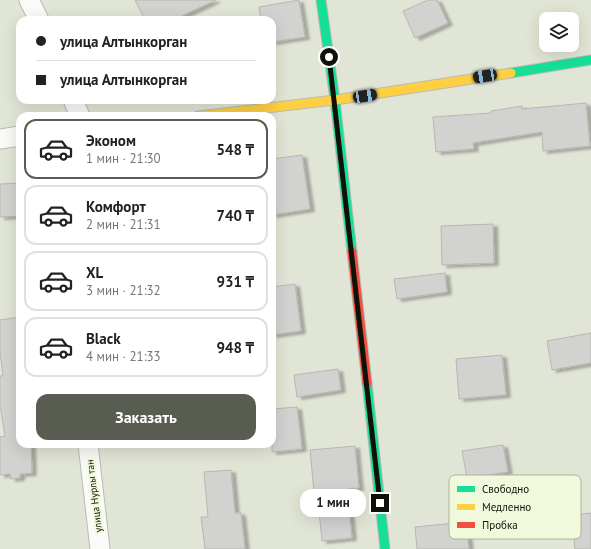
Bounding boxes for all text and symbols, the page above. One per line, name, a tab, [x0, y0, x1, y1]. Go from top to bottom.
map controls	[539, 12, 579, 52]
button: layers	[539, 12, 579, 52]
text: улица Алтынкорган	[60, 32, 187, 51]
route start	[320, 48, 338, 66]
car	[472, 68, 498, 84]
text: улица Алтынкорган	[60, 70, 187, 89]
car	[352, 88, 378, 104]
icon: car	[38, 131, 74, 167]
text: Эконом	[86, 131, 136, 150]
text: 548 ₸	[216, 140, 254, 159]
text: 1 мин · 21:30	[86, 150, 161, 167]
icon: car	[38, 197, 74, 233]
text: Комфорт	[86, 197, 146, 216]
text: 740 ₸	[216, 206, 254, 225]
text: 2 мин · 21:31	[86, 216, 161, 233]
icon: car	[38, 263, 74, 299]
text: XL	[86, 263, 103, 282]
text: 931 ₸	[216, 272, 254, 291]
text: 3 мин · 21:32	[86, 282, 161, 299]
icon: car	[38, 329, 74, 365]
text: Black	[86, 329, 121, 348]
text: 948 ₸	[216, 338, 254, 357]
text: 4 мин · 21:33	[86, 348, 161, 365]
button: Заказать	[36, 394, 256, 440]
street label: улица Нурлы тан	[83, 459, 105, 533]
legend	[449, 475, 581, 539]
text: Свободно	[482, 482, 529, 496]
callout: 1 мин	[300, 489, 366, 517]
text: 1 мин	[316, 494, 350, 511]
route end	[371, 494, 389, 512]
text: Медленно	[482, 500, 531, 514]
text: Пробка	[482, 518, 518, 532]

